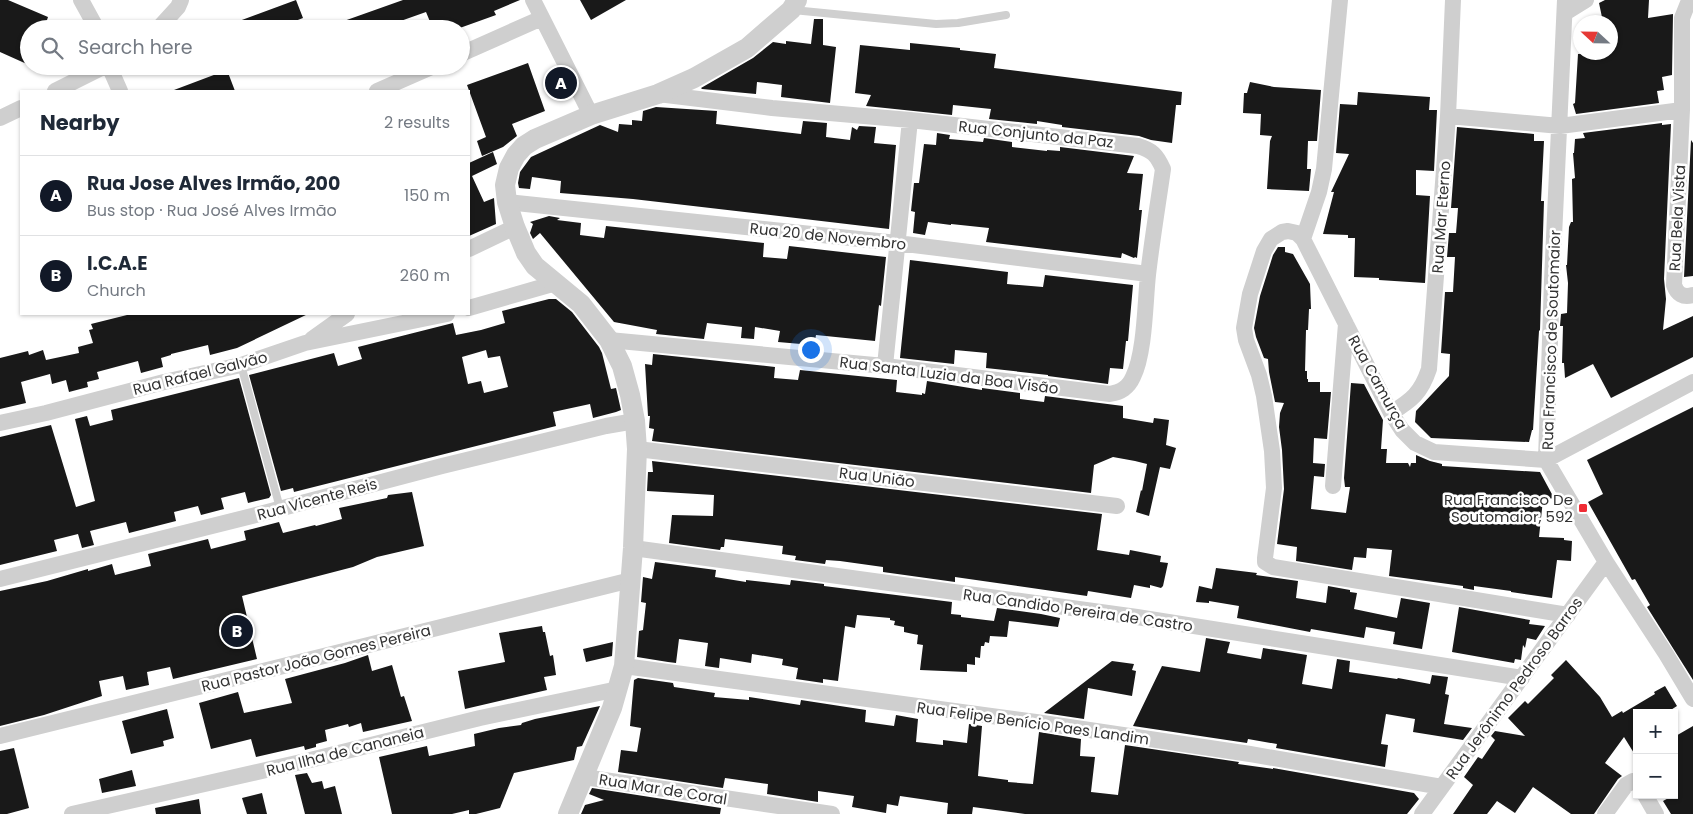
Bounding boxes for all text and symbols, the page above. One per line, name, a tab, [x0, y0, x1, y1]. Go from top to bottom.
north arrow	[1573, 15, 1618, 60]
search box	[20, 20, 470, 75]
icon: search	[38, 34, 66, 62]
text: Search here	[78, 34, 192, 61]
pin: A	[545, 64, 577, 102]
text: Nearby	[40, 108, 120, 137]
text: 2 results	[384, 111, 450, 134]
street label: Rua Conjunto da Paz	[958, 115, 1115, 153]
street label: Rua Mar Eterno	[1427, 160, 1455, 274]
street label: Rua Bela Vista	[1664, 164, 1690, 272]
text: Rua Jose Alves Irmão, 200	[87, 170, 340, 197]
text: A	[50, 184, 62, 207]
text: 150 m	[404, 184, 450, 207]
text: Bus stop · Rua José Alves Irmão	[87, 199, 337, 222]
street label: Rua 20 de Novembro	[749, 217, 907, 255]
street label: Rua Francisco de Soutomaior	[1537, 229, 1565, 450]
text: I.C.A.E	[87, 250, 147, 277]
text: B	[51, 264, 61, 287]
text: 260 m	[400, 264, 450, 287]
text: Church	[87, 279, 146, 302]
street label: Rua Camurça	[1343, 331, 1413, 433]
your location	[798, 337, 824, 363]
street label: Rua Rafael Galvão	[131, 346, 269, 400]
street label: Rua Santa Luzia da Boa Visão	[838, 351, 1060, 399]
street label: Rua União	[838, 462, 916, 492]
street label: Rua Vicente Reis	[255, 473, 379, 525]
place label: Rua Francisco De Soutomaior, 592	[1444, 489, 1573, 527]
marker: Rua Francisco De Soutomaior, 592	[1577, 502, 1589, 514]
street label: Rua Candido Pereira de Castro	[962, 583, 1194, 637]
street label: Rua Jerônimo Pedroso Barros	[1441, 593, 1587, 783]
pin: B	[221, 612, 253, 650]
street label: Rua Pastor João Gomes Pereira	[199, 619, 433, 697]
street label: Rua Felipe Benício Paes Landim	[916, 696, 1150, 750]
map controls	[1633, 709, 1678, 799]
button: +	[1633, 709, 1678, 754]
street label: Rua Ilha de Cananeia	[264, 721, 426, 781]
button: −	[1633, 754, 1678, 799]
street label: Rua Mar de Coral	[597, 768, 729, 810]

